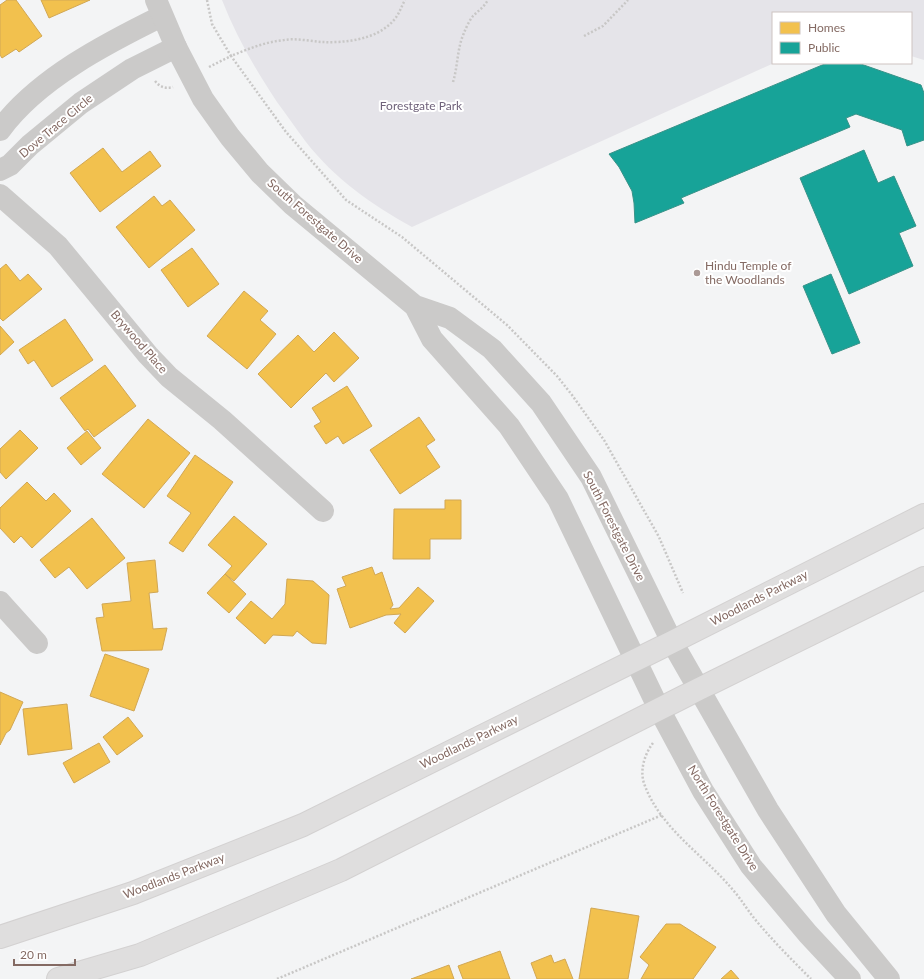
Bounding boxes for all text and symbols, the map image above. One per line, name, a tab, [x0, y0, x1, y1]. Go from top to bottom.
legend	[772, 12, 912, 64]
text: Homes	[808, 20, 845, 35]
text: Public	[808, 40, 840, 55]
street label: Dove Trace Circle	[16, 90, 96, 161]
park label: Forestgate Park	[380, 98, 463, 113]
street label: South Forestgate Drive	[265, 175, 366, 266]
place label: Hindu Temple of the Woodlands	[705, 258, 792, 287]
marker: Hindu Temple of the Woodlands	[692, 268, 702, 278]
street label: Brywood Place	[108, 307, 171, 376]
street label: South Forestgate Drive	[580, 468, 649, 583]
street label: Woodlands Parkway	[708, 566, 811, 629]
street label: Woodlands Parkway	[417, 711, 521, 772]
street label: North Forestgate Drive	[685, 762, 762, 873]
street label: Woodlands Parkway	[121, 849, 227, 902]
scale bar	[14, 941, 75, 967]
text: 20 m	[20, 947, 47, 962]

